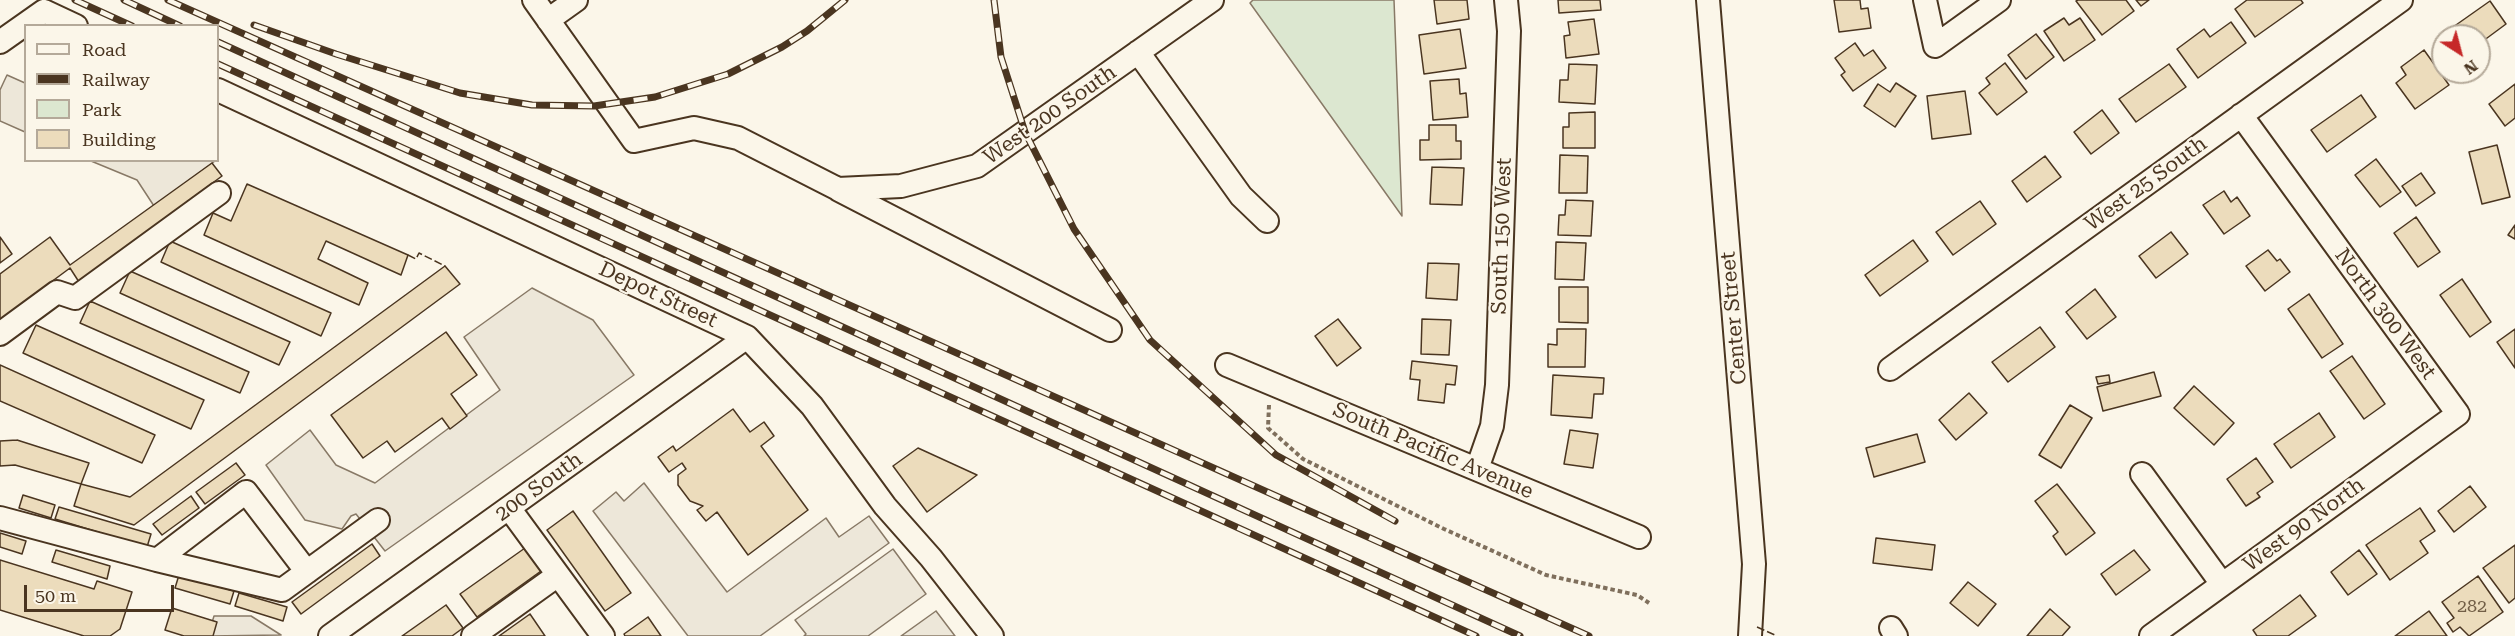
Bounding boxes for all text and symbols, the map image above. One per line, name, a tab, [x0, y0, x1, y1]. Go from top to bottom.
legend	[24, 24, 219, 162]
north arrow	[2431, 24, 2491, 84]
text: Road	[82, 39, 126, 60]
text: N	[2460, 56, 2481, 79]
street label: West 200 South	[979, 60, 1121, 170]
text: Railway	[82, 69, 150, 90]
text: Park	[82, 99, 122, 120]
text: Building	[82, 129, 156, 150]
street label: West 25 South	[2080, 131, 2212, 237]
street label: South 150 West	[1487, 157, 1517, 315]
street label: North 300 West	[2329, 244, 2441, 384]
street label: Center Street	[1716, 250, 1752, 386]
street label: Depot Street	[595, 257, 721, 333]
street label: South Pacific Avenue	[1329, 397, 1537, 505]
street label: 200 South	[491, 447, 587, 527]
street label: West 90 North	[2238, 473, 2370, 577]
scale bar	[27, 573, 177, 611]
text: 50 m	[35, 585, 76, 606]
house number: 282	[2457, 596, 2487, 618]

